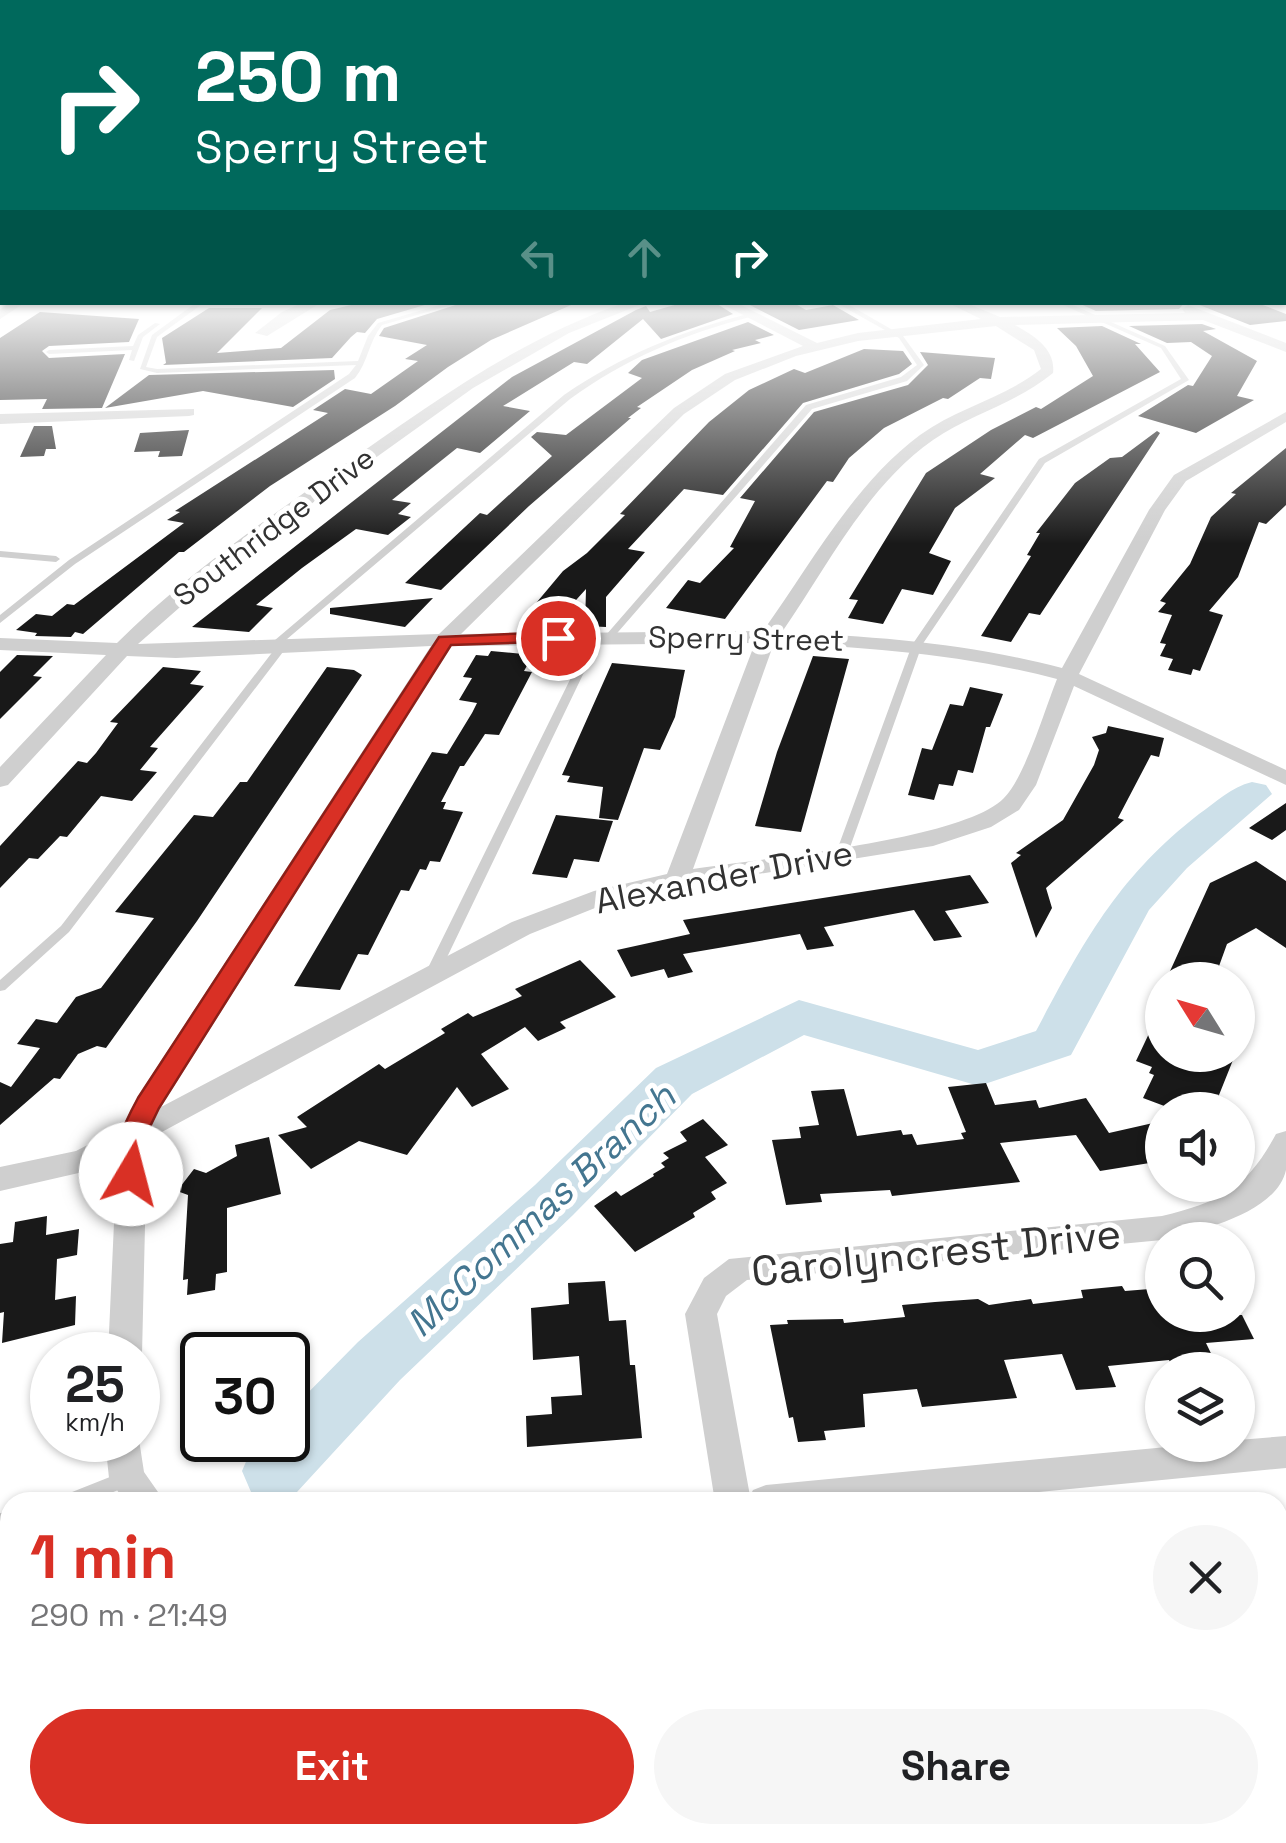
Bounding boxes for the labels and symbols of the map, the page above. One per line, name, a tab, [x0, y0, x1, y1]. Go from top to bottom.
street label: Southridge Drive	[165, 438, 382, 615]
pin	[516, 596, 601, 681]
street label: Sperry Street	[648, 617, 844, 660]
street label: Alexander Drive	[592, 830, 856, 924]
north arrow	[1145, 962, 1255, 1072]
water label: McCommas Branch	[397, 1073, 686, 1347]
position arrow	[79, 1122, 183, 1226]
street label: Carolyncrest Drive	[749, 1207, 1123, 1298]
speed limit sign: 30	[180, 1332, 310, 1462]

